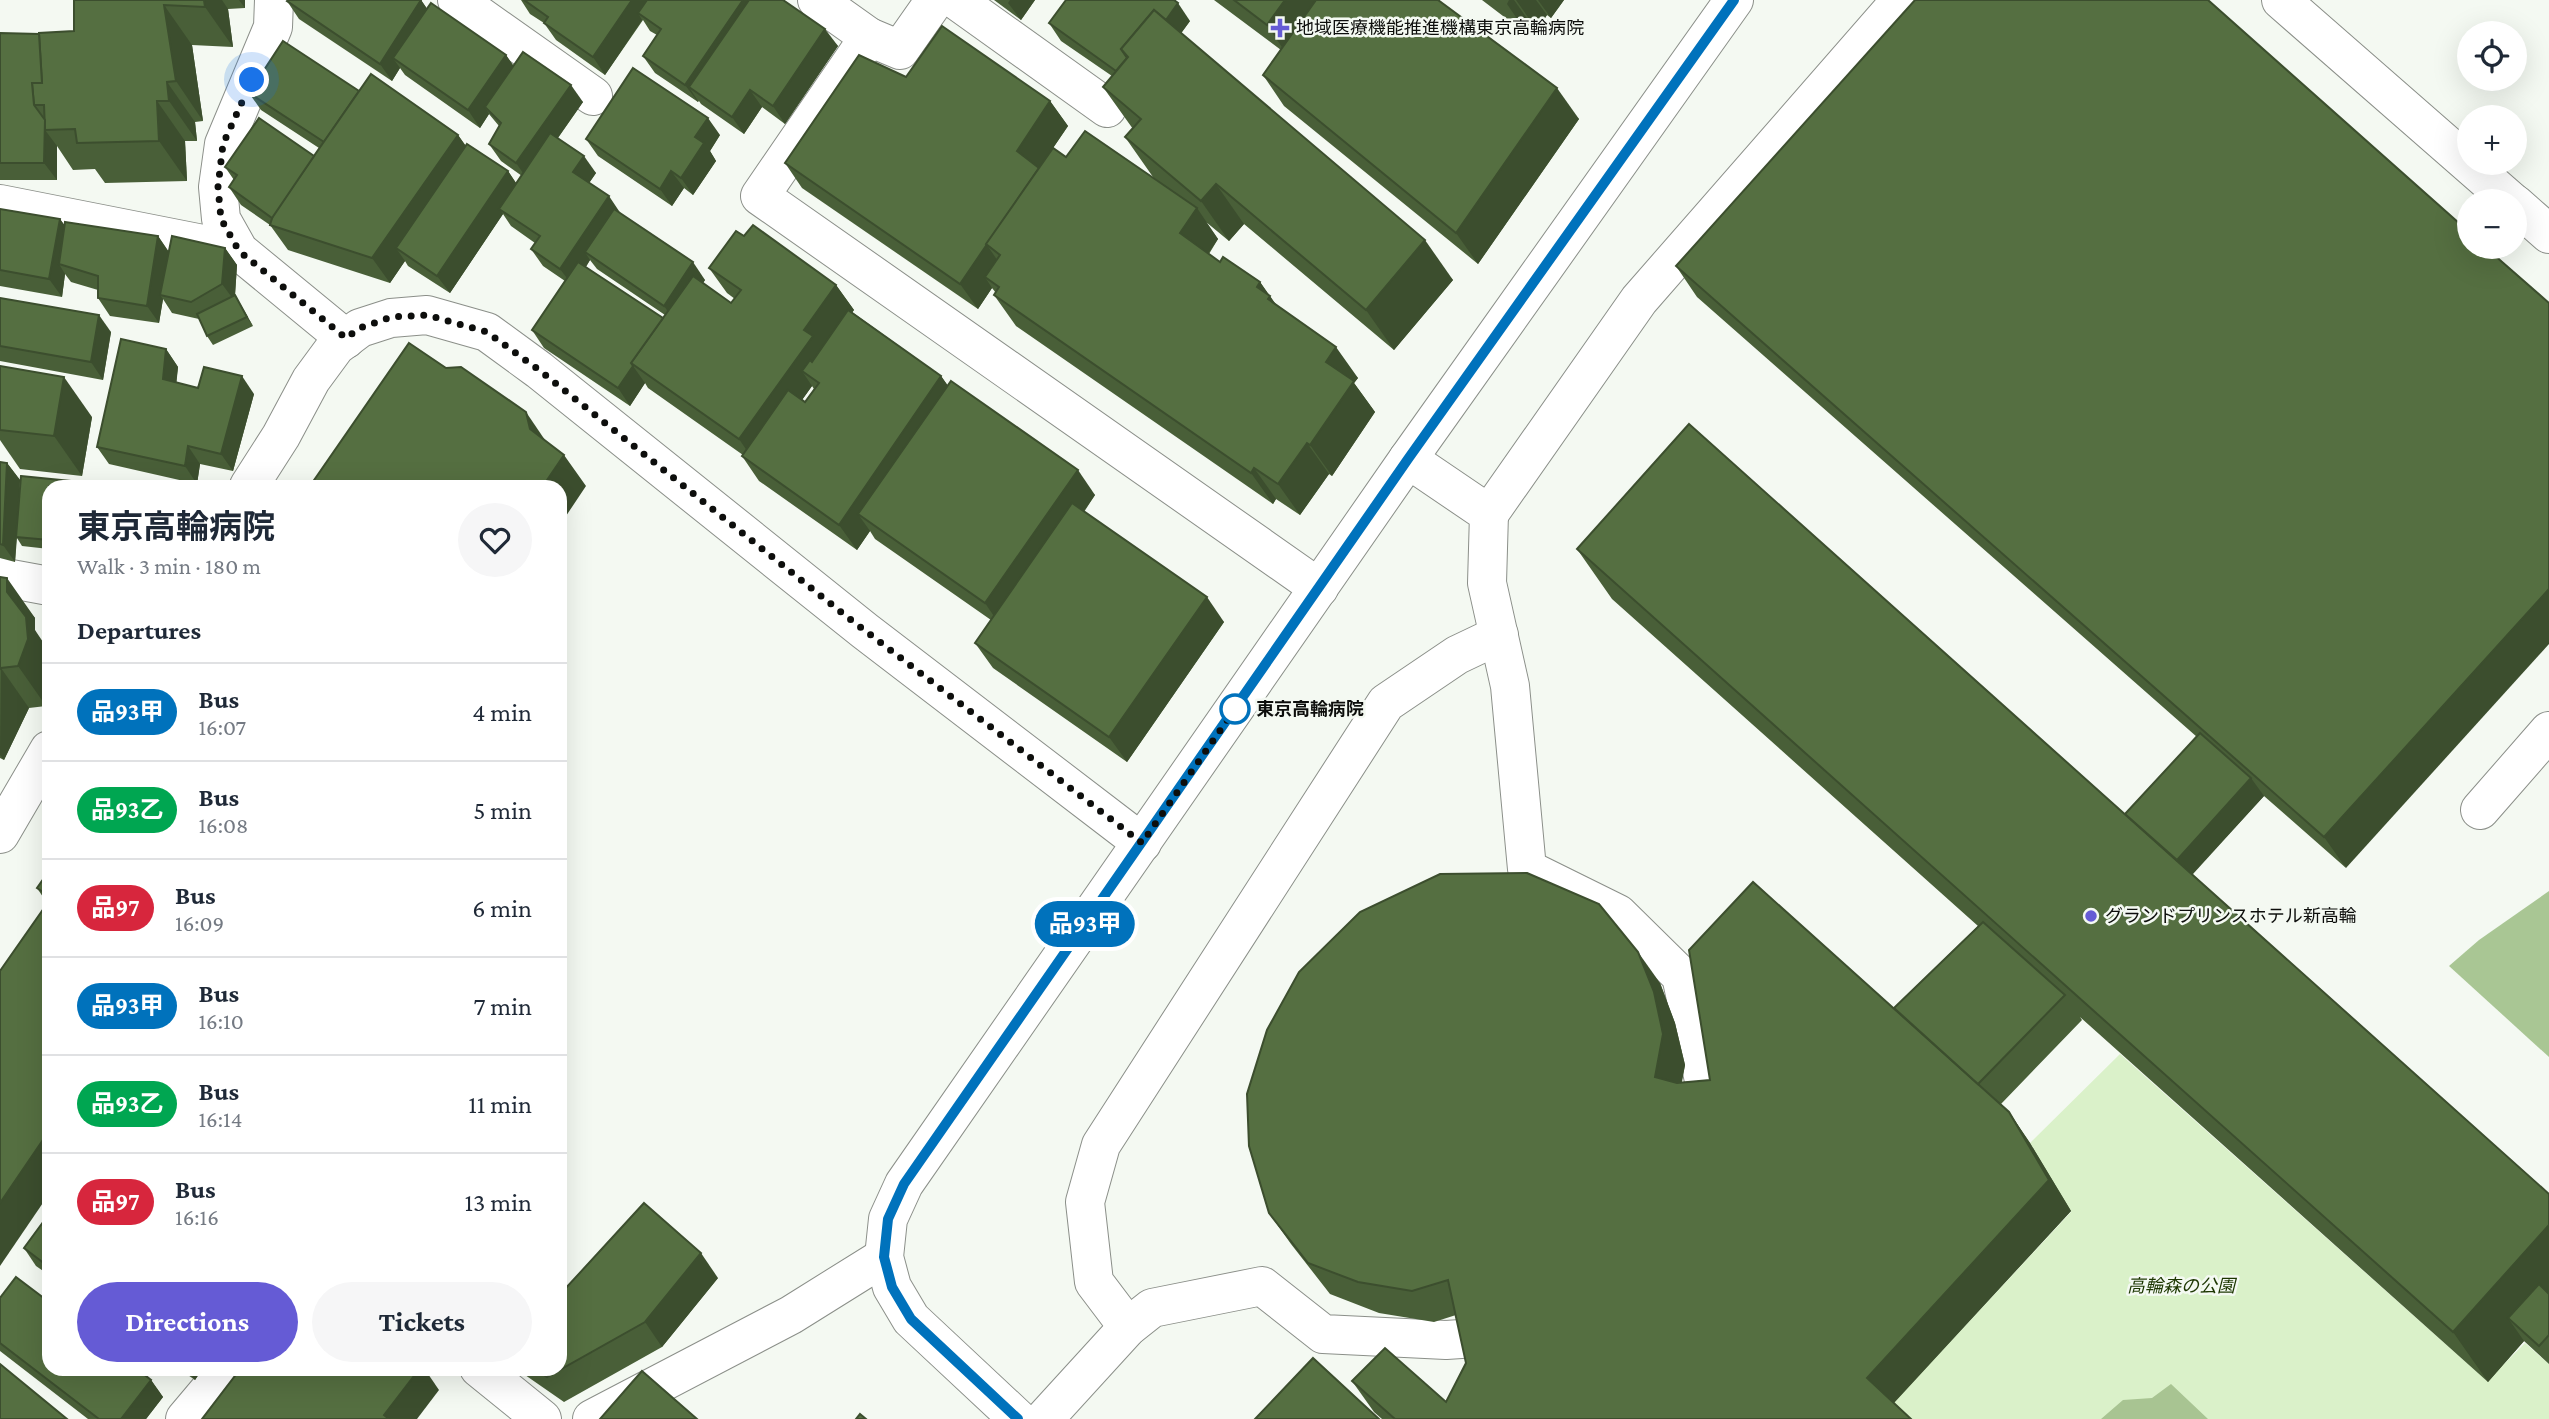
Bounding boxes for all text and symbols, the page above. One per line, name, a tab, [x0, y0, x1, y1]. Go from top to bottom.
marker: 地域医療機能推進機構東京高輪病院	[1270, 18, 1290, 38]
place label: 地域医療機能推進機構東京高輪病院	[1296, 18, 1584, 38]
map controls	[2457, 21, 2527, 259]
button: locate	[2457, 21, 2527, 91]
your location	[234, 62, 269, 97]
button: +	[2457, 105, 2527, 175]
button: −	[2457, 189, 2527, 259]
button: heart	[458, 503, 532, 577]
text: 東京高輪病院	[77, 508, 275, 545]
text: Walk · 3 min · 180 m	[77, 553, 261, 579]
text: Departures	[77, 616, 201, 645]
text: Bus	[198, 685, 239, 714]
marker: 東京高輪病院	[1220, 694, 1250, 724]
text: 品93甲	[91, 698, 163, 725]
text: 4 min	[472, 698, 532, 727]
place label: 東京高輪病院	[1256, 699, 1364, 719]
text: 16:07	[198, 714, 246, 740]
text: Bus	[198, 783, 239, 812]
text: 品93乙	[91, 796, 163, 823]
text: 5 min	[473, 796, 532, 825]
text: 16:08	[198, 812, 248, 838]
text: Bus	[175, 881, 216, 910]
text: 品97	[91, 894, 140, 921]
text: 6 min	[472, 894, 532, 923]
line badge: 品93甲	[1036, 901, 1134, 947]
place label: グランドプリンスホテル新高輪	[2105, 906, 2357, 926]
marker: グランドプリンスホテル新高輪	[2083, 908, 2099, 924]
text: 16:09	[175, 910, 224, 936]
text: 品93甲	[1049, 910, 1121, 937]
text: Bus	[198, 979, 239, 1008]
text: 品93甲	[91, 992, 163, 1019]
text: 7 min	[473, 992, 532, 1021]
text: 16:10	[198, 1008, 244, 1034]
text: Bus	[198, 1077, 239, 1106]
text: 品93乙	[91, 1090, 163, 1117]
text: 11 min	[468, 1090, 532, 1119]
text: 16:14	[198, 1106, 242, 1132]
text: Bus	[175, 1175, 216, 1204]
text: 品97	[91, 1188, 140, 1215]
text: 13 min	[464, 1188, 532, 1217]
text: 16:16	[175, 1204, 219, 1230]
park label: 高輪森の公園	[2127, 1276, 2238, 1296]
button: Directions	[77, 1282, 298, 1362]
button: Tickets	[312, 1282, 532, 1362]

